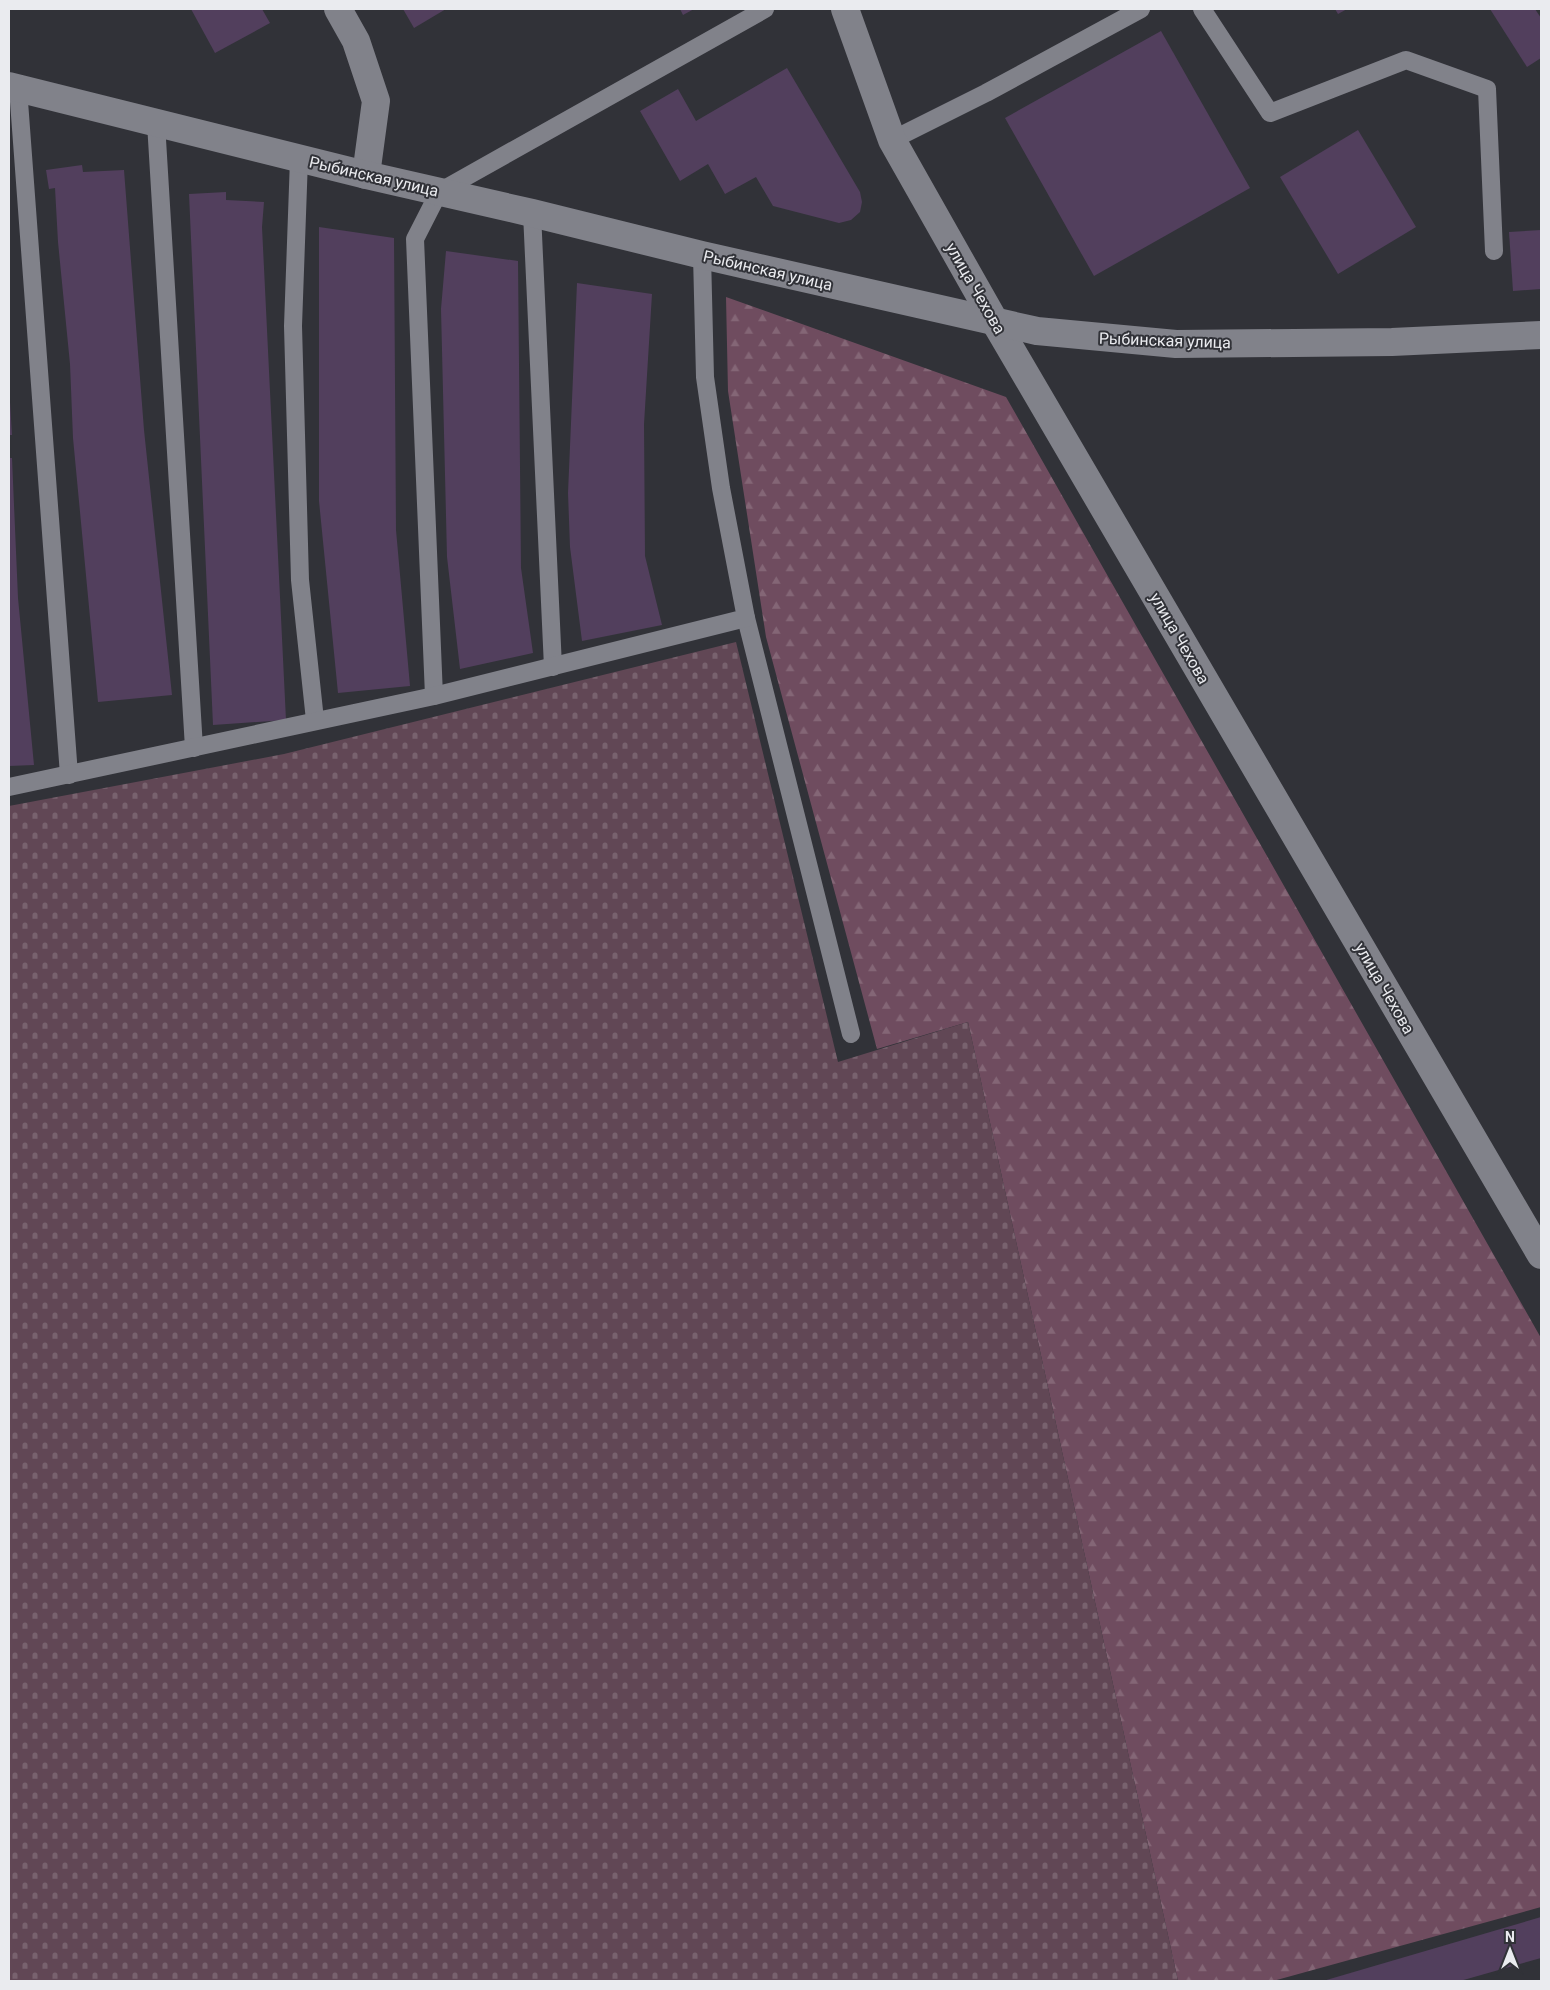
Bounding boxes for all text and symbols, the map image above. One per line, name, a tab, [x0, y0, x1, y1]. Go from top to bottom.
street label: Рыбинская улица	[307, 152, 440, 201]
street label: улица Чехова	[942, 239, 1009, 337]
street label: Рыбинская улица	[701, 246, 834, 295]
street label: Рыбинская улица	[1099, 329, 1231, 352]
street label: улица Чехова	[1146, 589, 1213, 687]
street label: улица Чехова	[1351, 939, 1418, 1037]
north arrow	[1485, 1925, 1535, 1975]
text: N	[1505, 1929, 1515, 1945]

